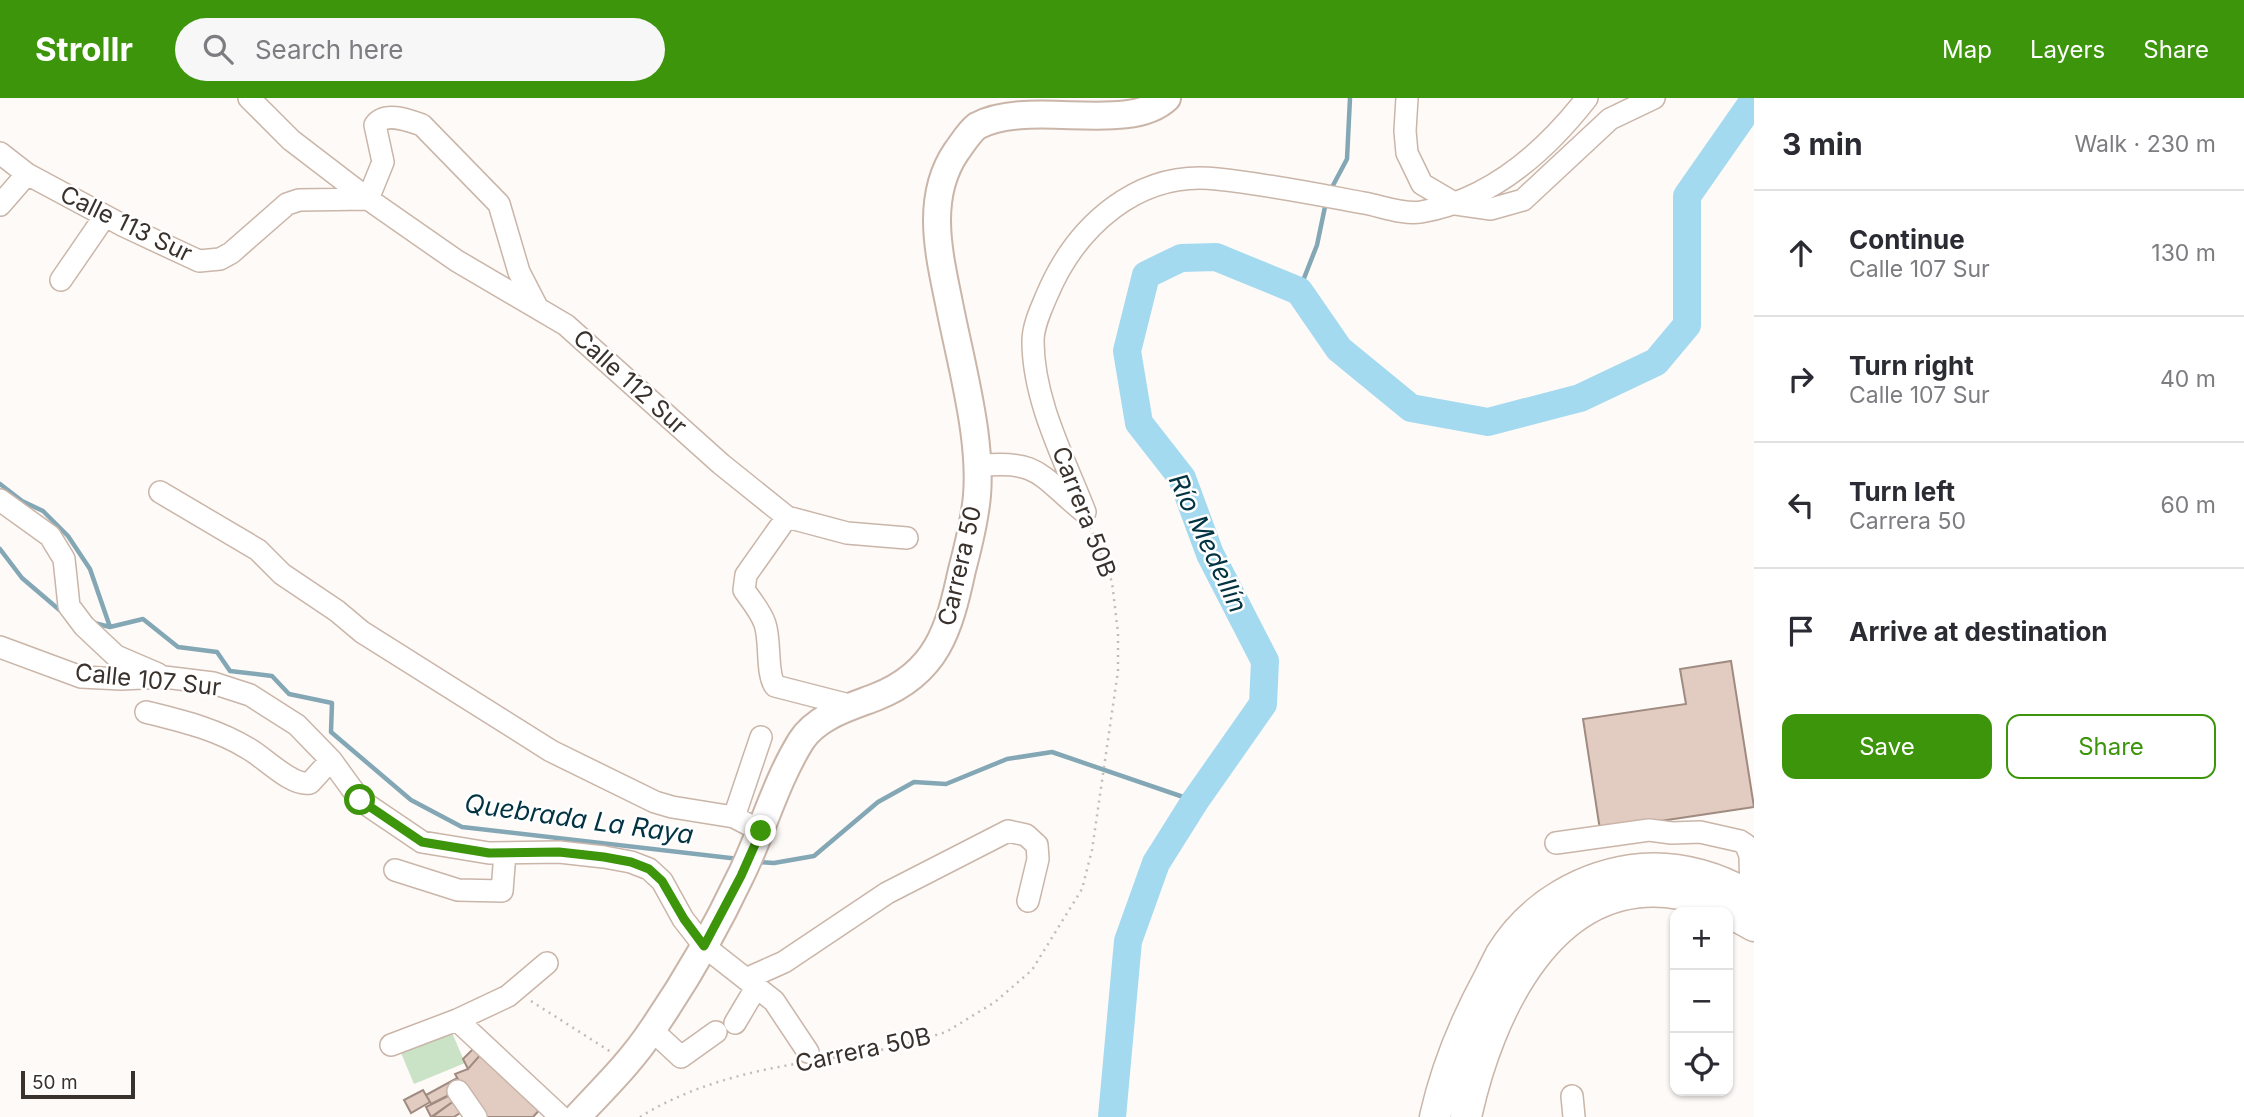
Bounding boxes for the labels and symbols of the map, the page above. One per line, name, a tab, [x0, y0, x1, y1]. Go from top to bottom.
street label: Calle 113 Sur	[56, 179, 197, 268]
street label: Calle 112 Sur	[568, 323, 693, 440]
street label: Carrera 50B	[1046, 442, 1123, 581]
water label: Río Medellín	[1163, 468, 1254, 617]
street label: Carrera 50	[932, 503, 987, 629]
street label: Calle 107 Sur	[74, 657, 223, 702]
route start	[344, 784, 375, 815]
water label: Quebrada La Raya	[463, 787, 695, 850]
route end	[745, 815, 776, 846]
street label: Carrera 50B	[793, 1021, 933, 1078]
scale bar	[21, 1068, 135, 1100]

